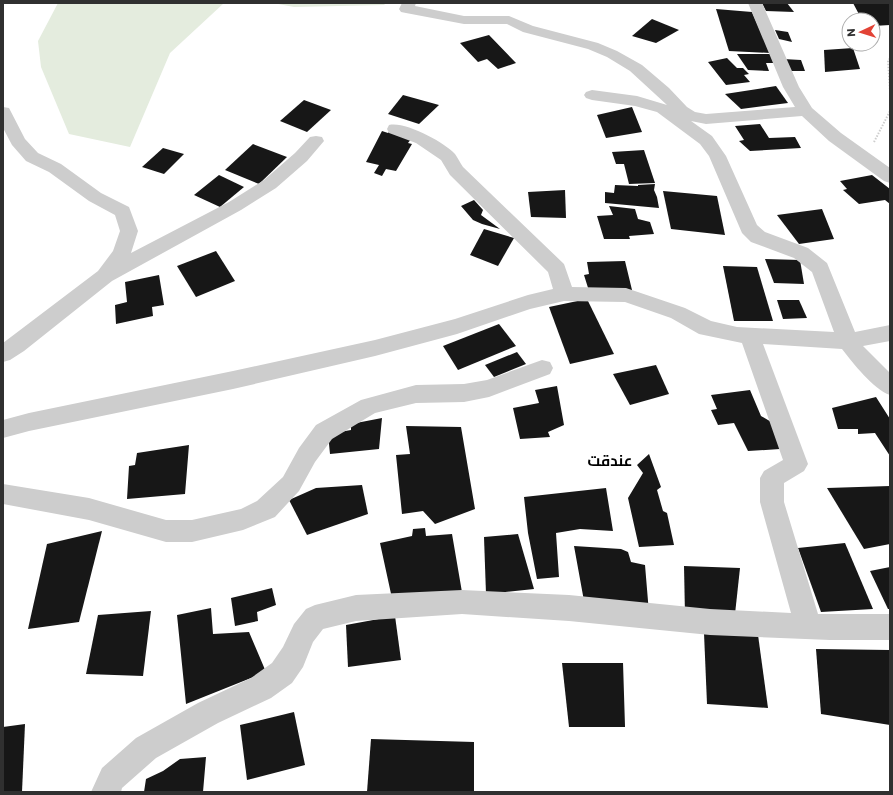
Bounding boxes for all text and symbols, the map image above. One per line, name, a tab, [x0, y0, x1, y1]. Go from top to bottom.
north arrow	[841, 12, 881, 52]
text: N	[843, 28, 859, 37]
district label: عندقت	[588, 450, 632, 471]

